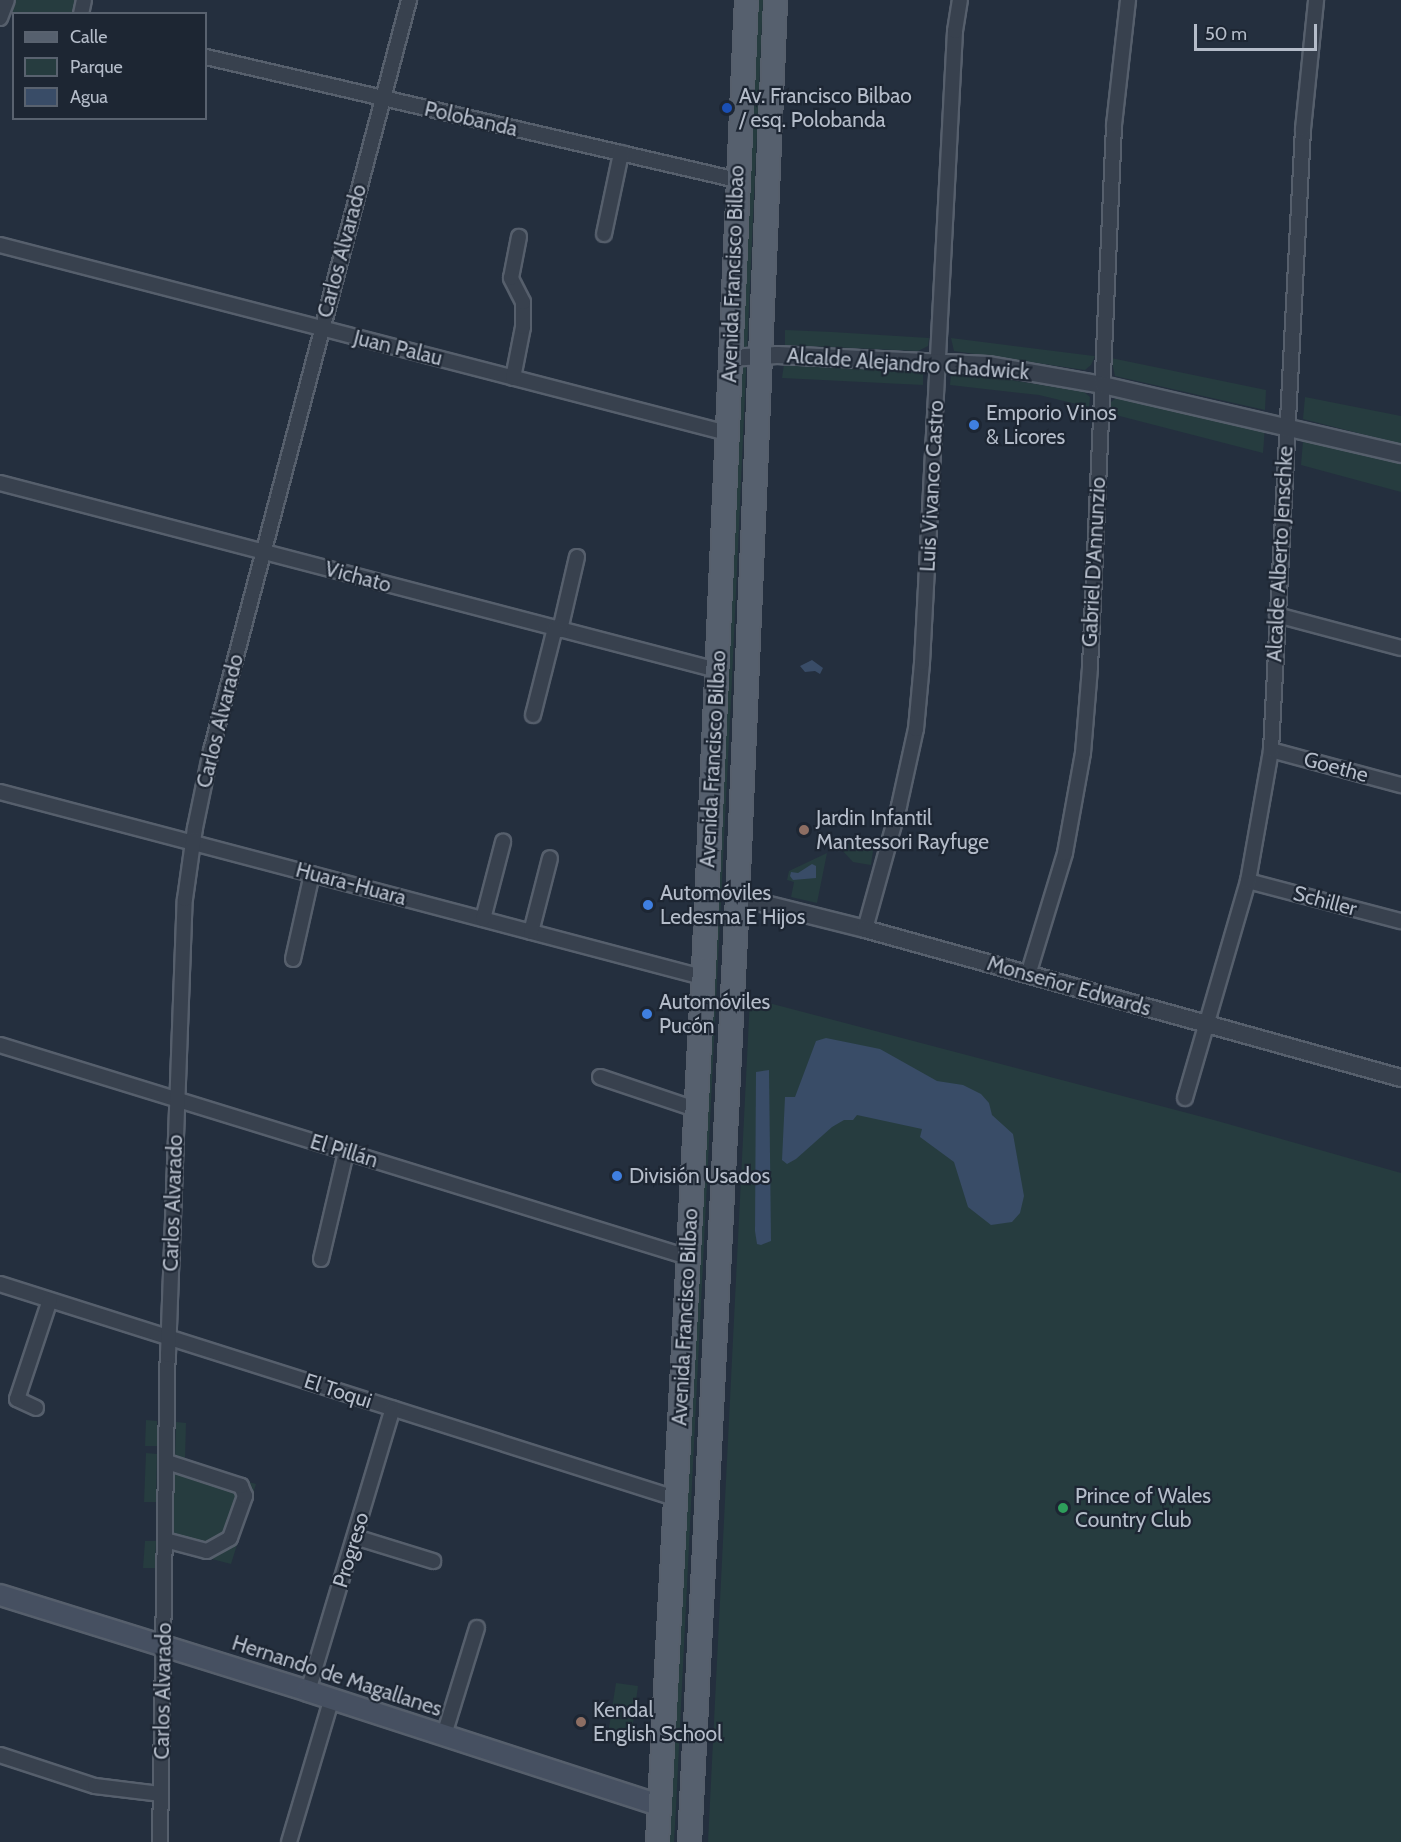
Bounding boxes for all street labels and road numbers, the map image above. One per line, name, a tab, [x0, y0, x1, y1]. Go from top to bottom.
street label: Polobanda	[422, 96, 520, 142]
street label: Avenida Francisco Bilbao	[717, 165, 749, 383]
street label: Carlos Alvarado	[312, 182, 372, 320]
street label: Juan Palau	[351, 325, 445, 371]
street label: Alcalde Alejandro Chadwick	[786, 343, 1030, 385]
street label: Luis Vivanco Castro	[915, 400, 949, 572]
street label: Alcalde Alberto Jenschke	[1262, 445, 1298, 663]
street label: Gabriel D'Annunzio	[1077, 476, 1111, 648]
street label: Vichato	[322, 556, 394, 598]
street label: Avenida Francisco Bilbao	[695, 650, 731, 868]
street label: Carlos Alvarado	[191, 651, 249, 791]
street label: Goethe	[1301, 746, 1371, 788]
street label: Huara-Huara	[293, 857, 409, 911]
street label: Schiller	[1290, 880, 1360, 922]
street label: Monseñor Edwards	[984, 951, 1154, 1021]
street label: El Pillán	[307, 1129, 381, 1173]
street label: Carlos Alvarado	[158, 1134, 188, 1272]
street label: Avenida Francisco Bilbao	[667, 1208, 703, 1426]
street label: El Toqui	[301, 1368, 375, 1414]
street label: Progreso	[328, 1509, 374, 1591]
street label: Carlos Alvarado	[149, 1622, 177, 1760]
street label: Hernando de Magallanes	[229, 1630, 445, 1722]

